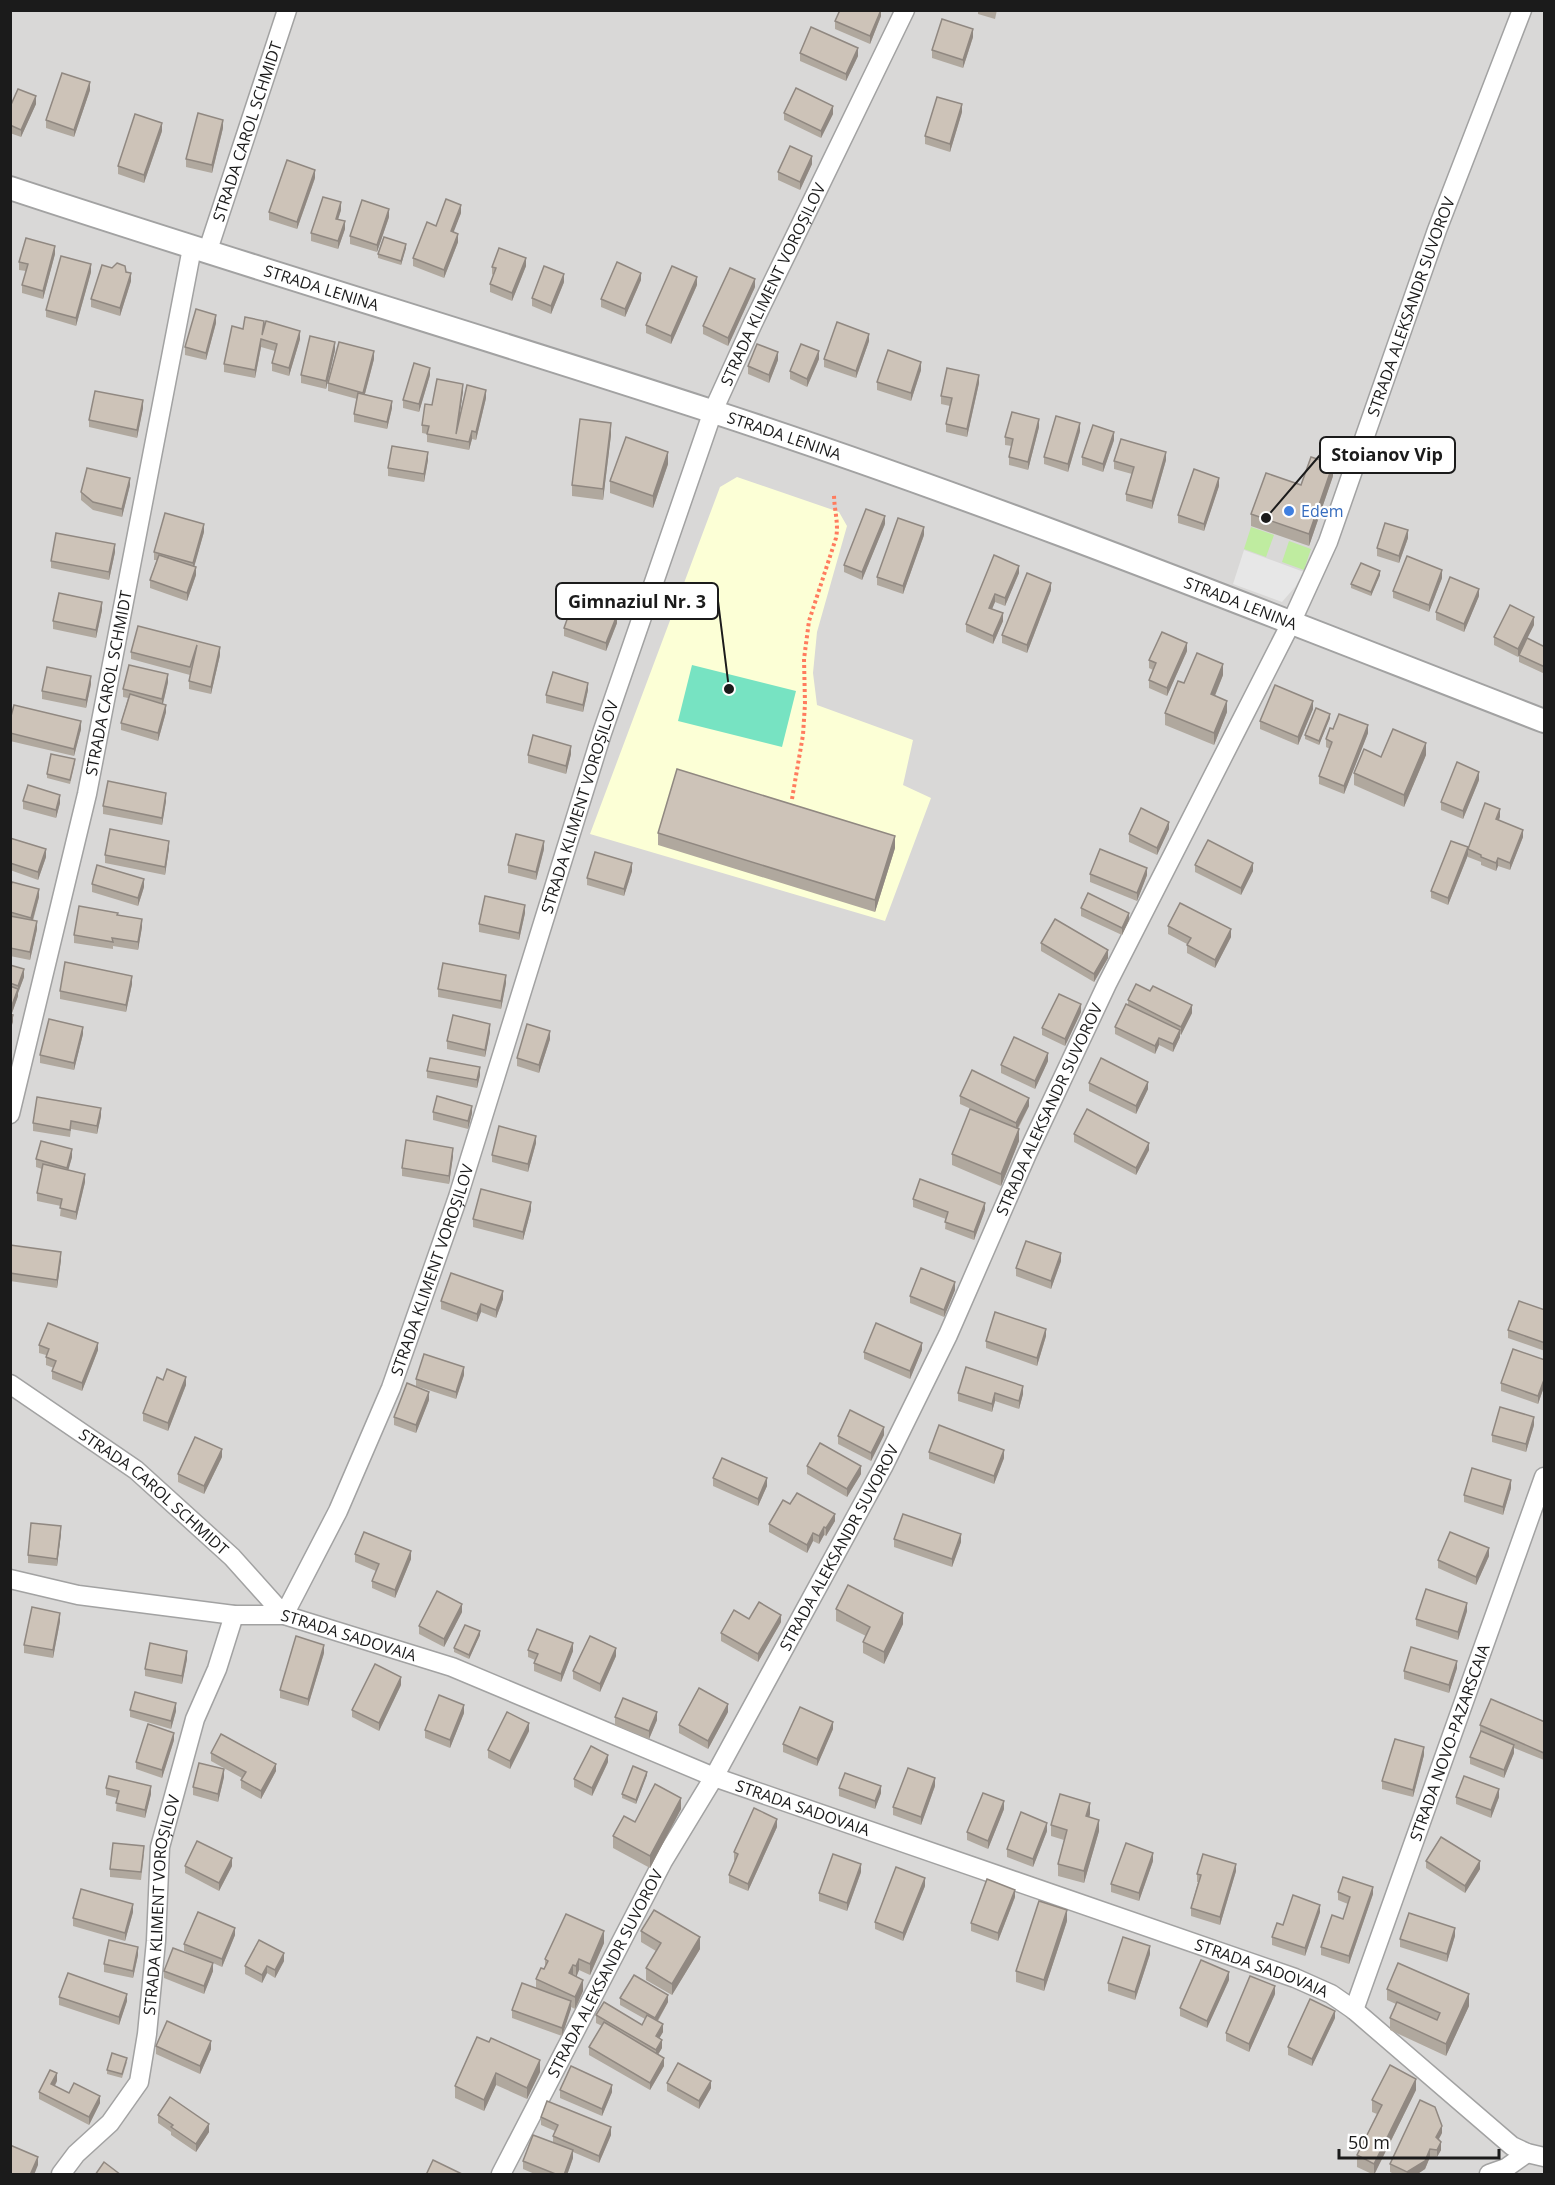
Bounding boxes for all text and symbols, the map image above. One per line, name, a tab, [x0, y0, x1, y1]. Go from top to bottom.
street label: STRADA CAROL SCHMIDT	[207, 38, 287, 224]
street label: STRADA KLIMENT VOROȘILOV	[715, 179, 831, 389]
street label: STRADA ALEKSANDR SUVOROV	[1362, 193, 1460, 419]
street label: STRADA LENINA	[261, 259, 383, 316]
street label: STRADA LENINA	[724, 406, 845, 465]
callout: Stoianov Vip	[1320, 437, 1455, 473]
text: Stoianov Vip	[1331, 442, 1443, 466]
place label: Edem	[1301, 500, 1343, 522]
marker: Edem	[1282, 504, 1296, 518]
street label: STRADA LENINA	[1181, 571, 1301, 635]
callout: Gimnaziul Nr. 3	[556, 583, 718, 619]
street label: STRADA CAROL SCHMIDT	[80, 588, 137, 778]
text: Gimnaziul Nr. 3	[568, 589, 706, 613]
street label: STRADA KLIMENT VOROȘILOV	[536, 697, 624, 916]
street label: STRADA ALEKSANDR SUVOROV	[990, 999, 1108, 1219]
street label: STRADA KLIMENT VOROȘILOV	[385, 1161, 479, 1379]
street label: STRADA CAROL SCHMIDT	[75, 1423, 234, 1560]
street label: STRADA ALEKSANDR SUVOROV	[774, 1440, 904, 1655]
street label: STRADA SADOVAIA	[278, 1604, 420, 1667]
street label: STRADA NOVO-PAZARSCAIA	[1404, 1640, 1495, 1844]
street label: STRADA SADOVAIA	[733, 1774, 874, 1841]
street label: STRADA KLIMENT VOROȘILOV	[138, 1792, 185, 2016]
street label: STRADA ALEKSANDR SUVOROV	[542, 1865, 668, 2081]
street label: STRADA SADOVAIA	[1192, 1933, 1333, 2003]
scale bar	[1339, 2122, 1500, 2160]
text: 50 m	[1348, 2130, 1390, 2154]

